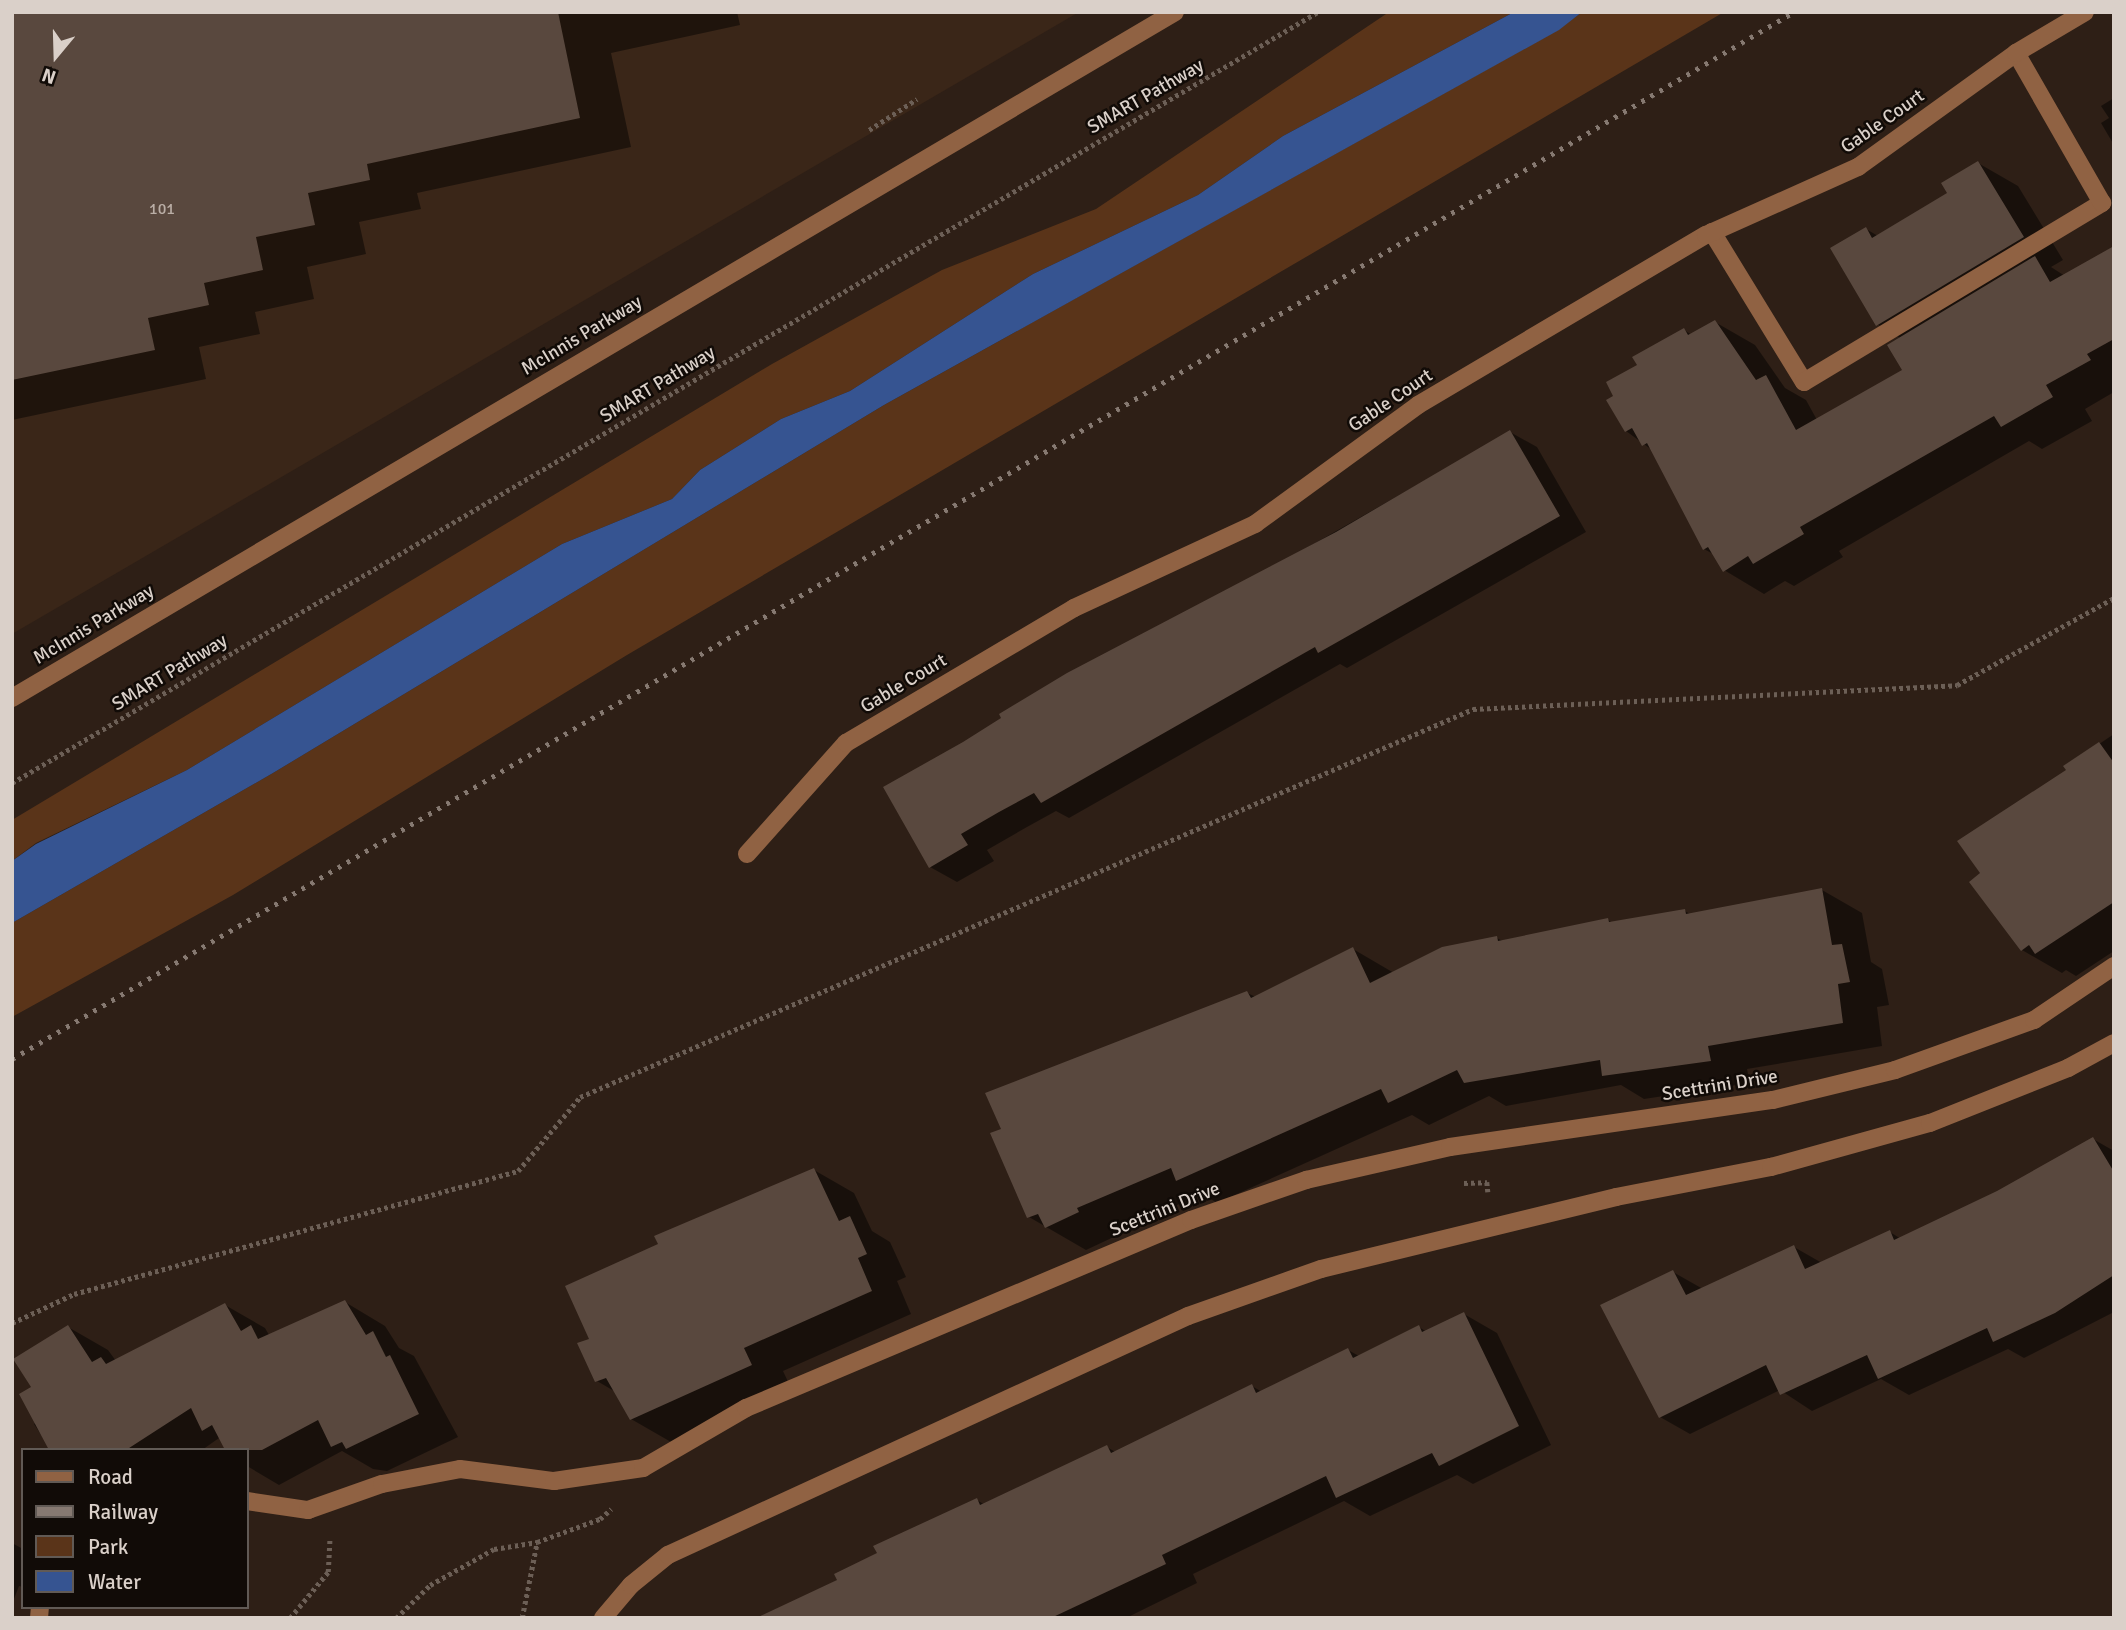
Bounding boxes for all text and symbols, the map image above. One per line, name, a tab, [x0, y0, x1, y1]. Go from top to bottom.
north arrow	[21, 21, 91, 91]
street label: SMART Pathway	[1084, 55, 1208, 139]
text: N	[39, 62, 59, 89]
street label: Gable Court	[1837, 85, 1929, 159]
house number: 101	[149, 199, 175, 219]
street label: McInnis Parkway	[518, 291, 646, 381]
street label: SMART Pathway	[596, 342, 720, 428]
street label: Gable Court	[1345, 365, 1437, 437]
street label: McInnis Parkway	[30, 580, 158, 670]
street label: SMART Pathway	[108, 630, 232, 716]
street label: Gable Court	[857, 649, 951, 719]
street label: Scettrini Drive	[1661, 1066, 1779, 1106]
street label: Scettrini Drive	[1107, 1178, 1223, 1242]
legend	[21, 1448, 248, 1609]
text: Road	[88, 1464, 133, 1490]
text: Railway	[88, 1499, 158, 1525]
text: Park	[88, 1534, 128, 1560]
text: Water	[88, 1569, 141, 1595]

